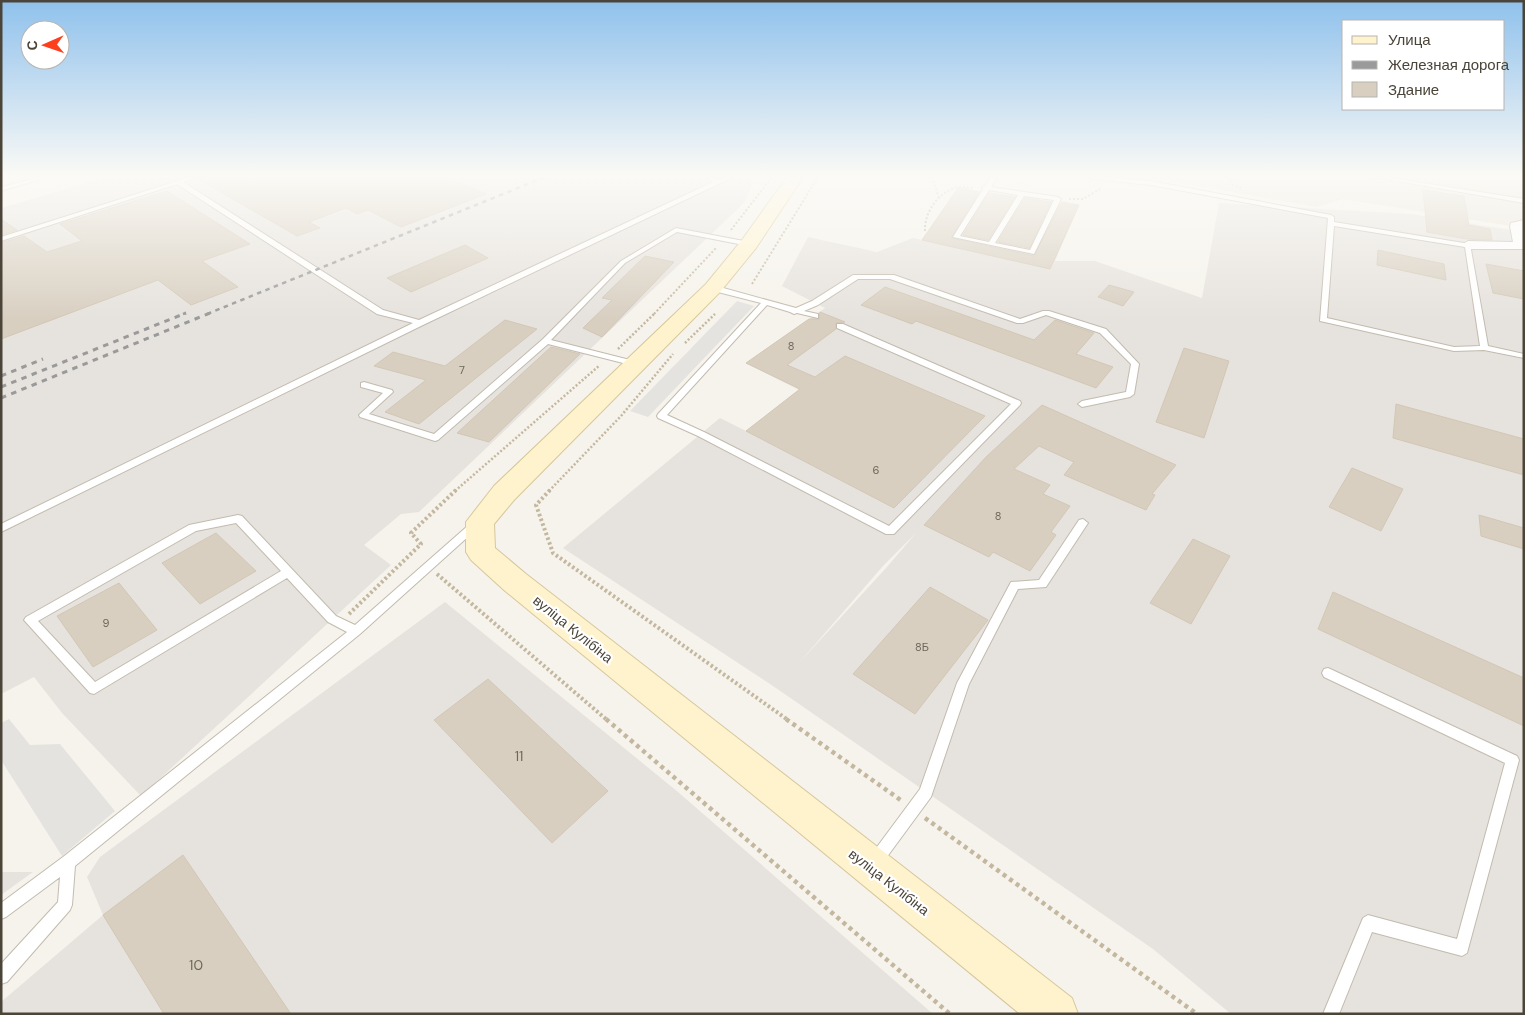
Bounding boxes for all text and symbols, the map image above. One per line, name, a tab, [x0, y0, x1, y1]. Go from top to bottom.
north arrow	[20, 20, 70, 70]
legend	[1342, 20, 1505, 110]
text: Улица	[1388, 30, 1431, 50]
text: С	[23, 40, 41, 51]
text: Железная дорога	[1388, 55, 1510, 75]
text: Здание	[1388, 80, 1439, 100]
house number: 8	[788, 339, 794, 353]
house number: 7	[459, 363, 465, 377]
house number: 6	[873, 463, 880, 477]
house number: 8	[995, 509, 1001, 523]
street label: вуліца Кулібіна	[529, 591, 617, 667]
house number: 9	[103, 616, 110, 630]
house number: 8Б	[915, 640, 929, 654]
house number: 11	[515, 747, 523, 765]
street label: вуліца Кулібіна	[845, 845, 933, 919]
house number: 10	[189, 956, 203, 974]

